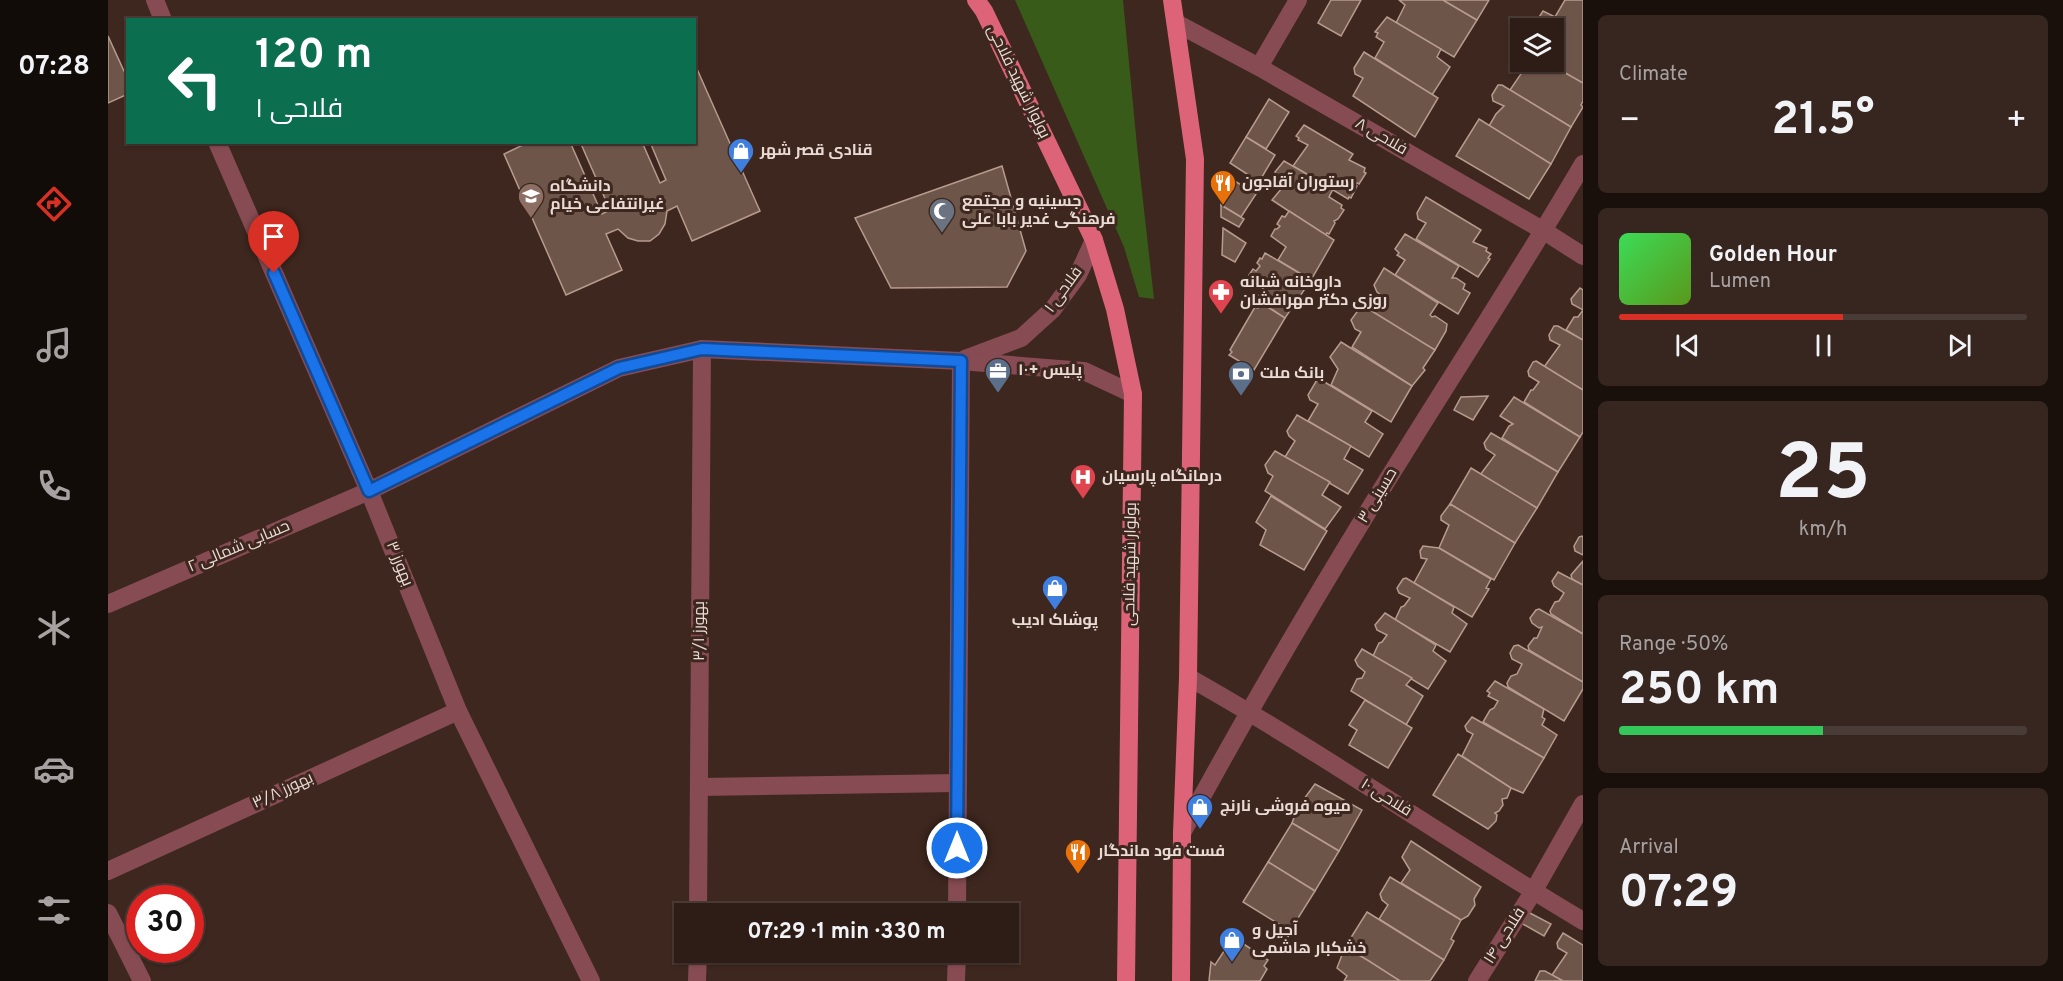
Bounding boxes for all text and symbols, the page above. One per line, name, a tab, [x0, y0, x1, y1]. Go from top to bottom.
map controls	[1510, 18, 1564, 72]
button: layers	[1510, 18, 1564, 72]
street label: بولوار شهید فلاحی	[982, 22, 1054, 142]
text: 120 m	[255, 30, 372, 83]
icon: left	[156, 42, 234, 120]
text: 07:28	[18, 50, 90, 84]
text: Climate	[1619, 62, 1688, 88]
text: فلاحی ۱	[255, 93, 343, 127]
text: 21.5°	[1772, 93, 1874, 150]
text: −	[1619, 101, 1640, 143]
text: +	[2006, 101, 2027, 143]
street label: فلاحی ۸	[1351, 114, 1411, 160]
shop icon: قنادی قصر شهر	[726, 136, 756, 174]
place label: قنادی قصر شهر	[759, 141, 873, 161]
restaurant icon: رستوران آقاجون	[1208, 168, 1238, 206]
place label: رستوران آقاجون	[1242, 172, 1354, 193]
place label: دانشگاه غیرانتفاعی خیام	[550, 177, 665, 215]
school or university icon: دانشگاه غیرانتفاعی خیام	[516, 181, 546, 219]
icon: directions	[33, 183, 75, 225]
place label: جسینیه و مجتمع فرهنگی غدیر بابا علی	[962, 192, 1116, 230]
mosque icon: جسینیه و مجتمع فرهنگی غدیر بابا علی	[927, 196, 957, 234]
pin	[248, 211, 299, 273]
icon: arrive	[257, 220, 290, 253]
text: Golden Hour	[1709, 242, 1837, 269]
street label: فلاحی ۱	[1041, 263, 1087, 317]
text: Lumen	[1709, 269, 1771, 295]
place label: داروخانه شبانه روزی دکتر مهرافشان	[1240, 273, 1387, 311]
pharmacy icon: داروخانه شبانه روزی دکتر مهرافشان	[1206, 277, 1236, 315]
icon: music	[33, 324, 75, 366]
icon: previous	[1671, 329, 1704, 362]
icon: pause	[1807, 329, 1840, 362]
icon: next	[1943, 329, 1976, 362]
office icon: پلیس +۱۰	[983, 356, 1013, 394]
bank icon: بانک ملت	[1226, 359, 1256, 397]
place label: پلیس +۱۰	[1018, 361, 1082, 381]
place label: بانک ملت	[1260, 364, 1324, 384]
text: 25	[1775, 428, 1871, 527]
hospital icon: درمانگاه پارسیان	[1068, 462, 1098, 500]
icon: phone	[33, 465, 75, 507]
street label: حسینی ۳	[1354, 465, 1402, 527]
place label: درمانگاه پارسیان	[1102, 467, 1222, 487]
street label: بولوار شهید فلاحی	[1120, 502, 1142, 626]
street label: حسابی شمالی ۲	[185, 516, 293, 578]
text: km/h	[1799, 517, 1847, 543]
street label: بهورز ۳	[381, 538, 417, 590]
shop icon: پوشاک ادیب	[1040, 573, 1070, 611]
street label: بهورز ۳/۱	[690, 601, 710, 661]
icon: climate	[33, 607, 75, 649]
place label: پوشاک ادیب	[1012, 611, 1098, 631]
text: Range · 50%	[1619, 632, 1728, 658]
text: 250 km	[1619, 663, 1779, 720]
icon: car	[33, 748, 75, 790]
street label: بهورز ۳/۸	[249, 768, 317, 814]
street label: فلاحی ۱۰	[1357, 775, 1415, 821]
shop icon: میوه فروشی نارنج	[1185, 792, 1215, 830]
place label: میوه فروشی نارنج	[1220, 797, 1351, 817]
position arrow	[925, 816, 989, 880]
text: Arrival	[1619, 835, 1679, 861]
restaurant icon: فست فود ماندگار	[1063, 837, 1093, 875]
place label: فست فود ماندگار	[1097, 842, 1225, 862]
text: 07:29	[1619, 866, 1738, 923]
speed limit sign: 30	[126, 885, 204, 963]
icon: filters	[33, 889, 75, 931]
street label: فلاحی ۱۴	[1480, 904, 1530, 968]
text: 07:29 · 1 min · 330 m	[747, 919, 946, 946]
place label: آجیل و خشکبار هاشمی	[1252, 920, 1366, 959]
shop icon: آجیل و خشکبار هاشمی	[1217, 925, 1247, 963]

